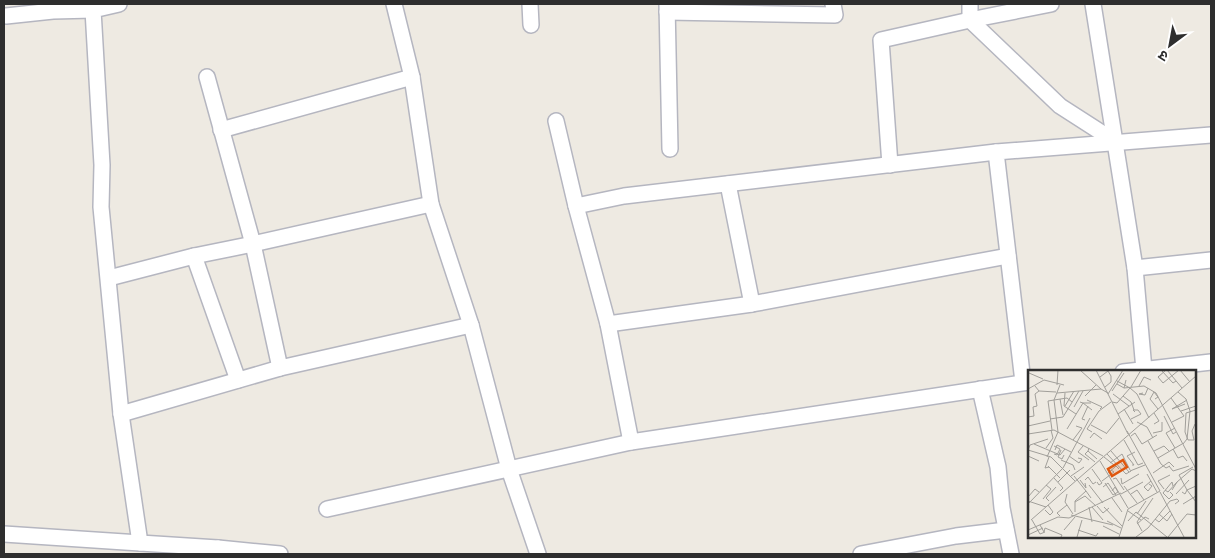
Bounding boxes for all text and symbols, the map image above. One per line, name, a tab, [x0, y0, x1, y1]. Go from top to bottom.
north arrow	[1145, 20, 1195, 70]
text: उ	[1155, 47, 1171, 65]
inset map	[1028, 370, 1195, 538]

